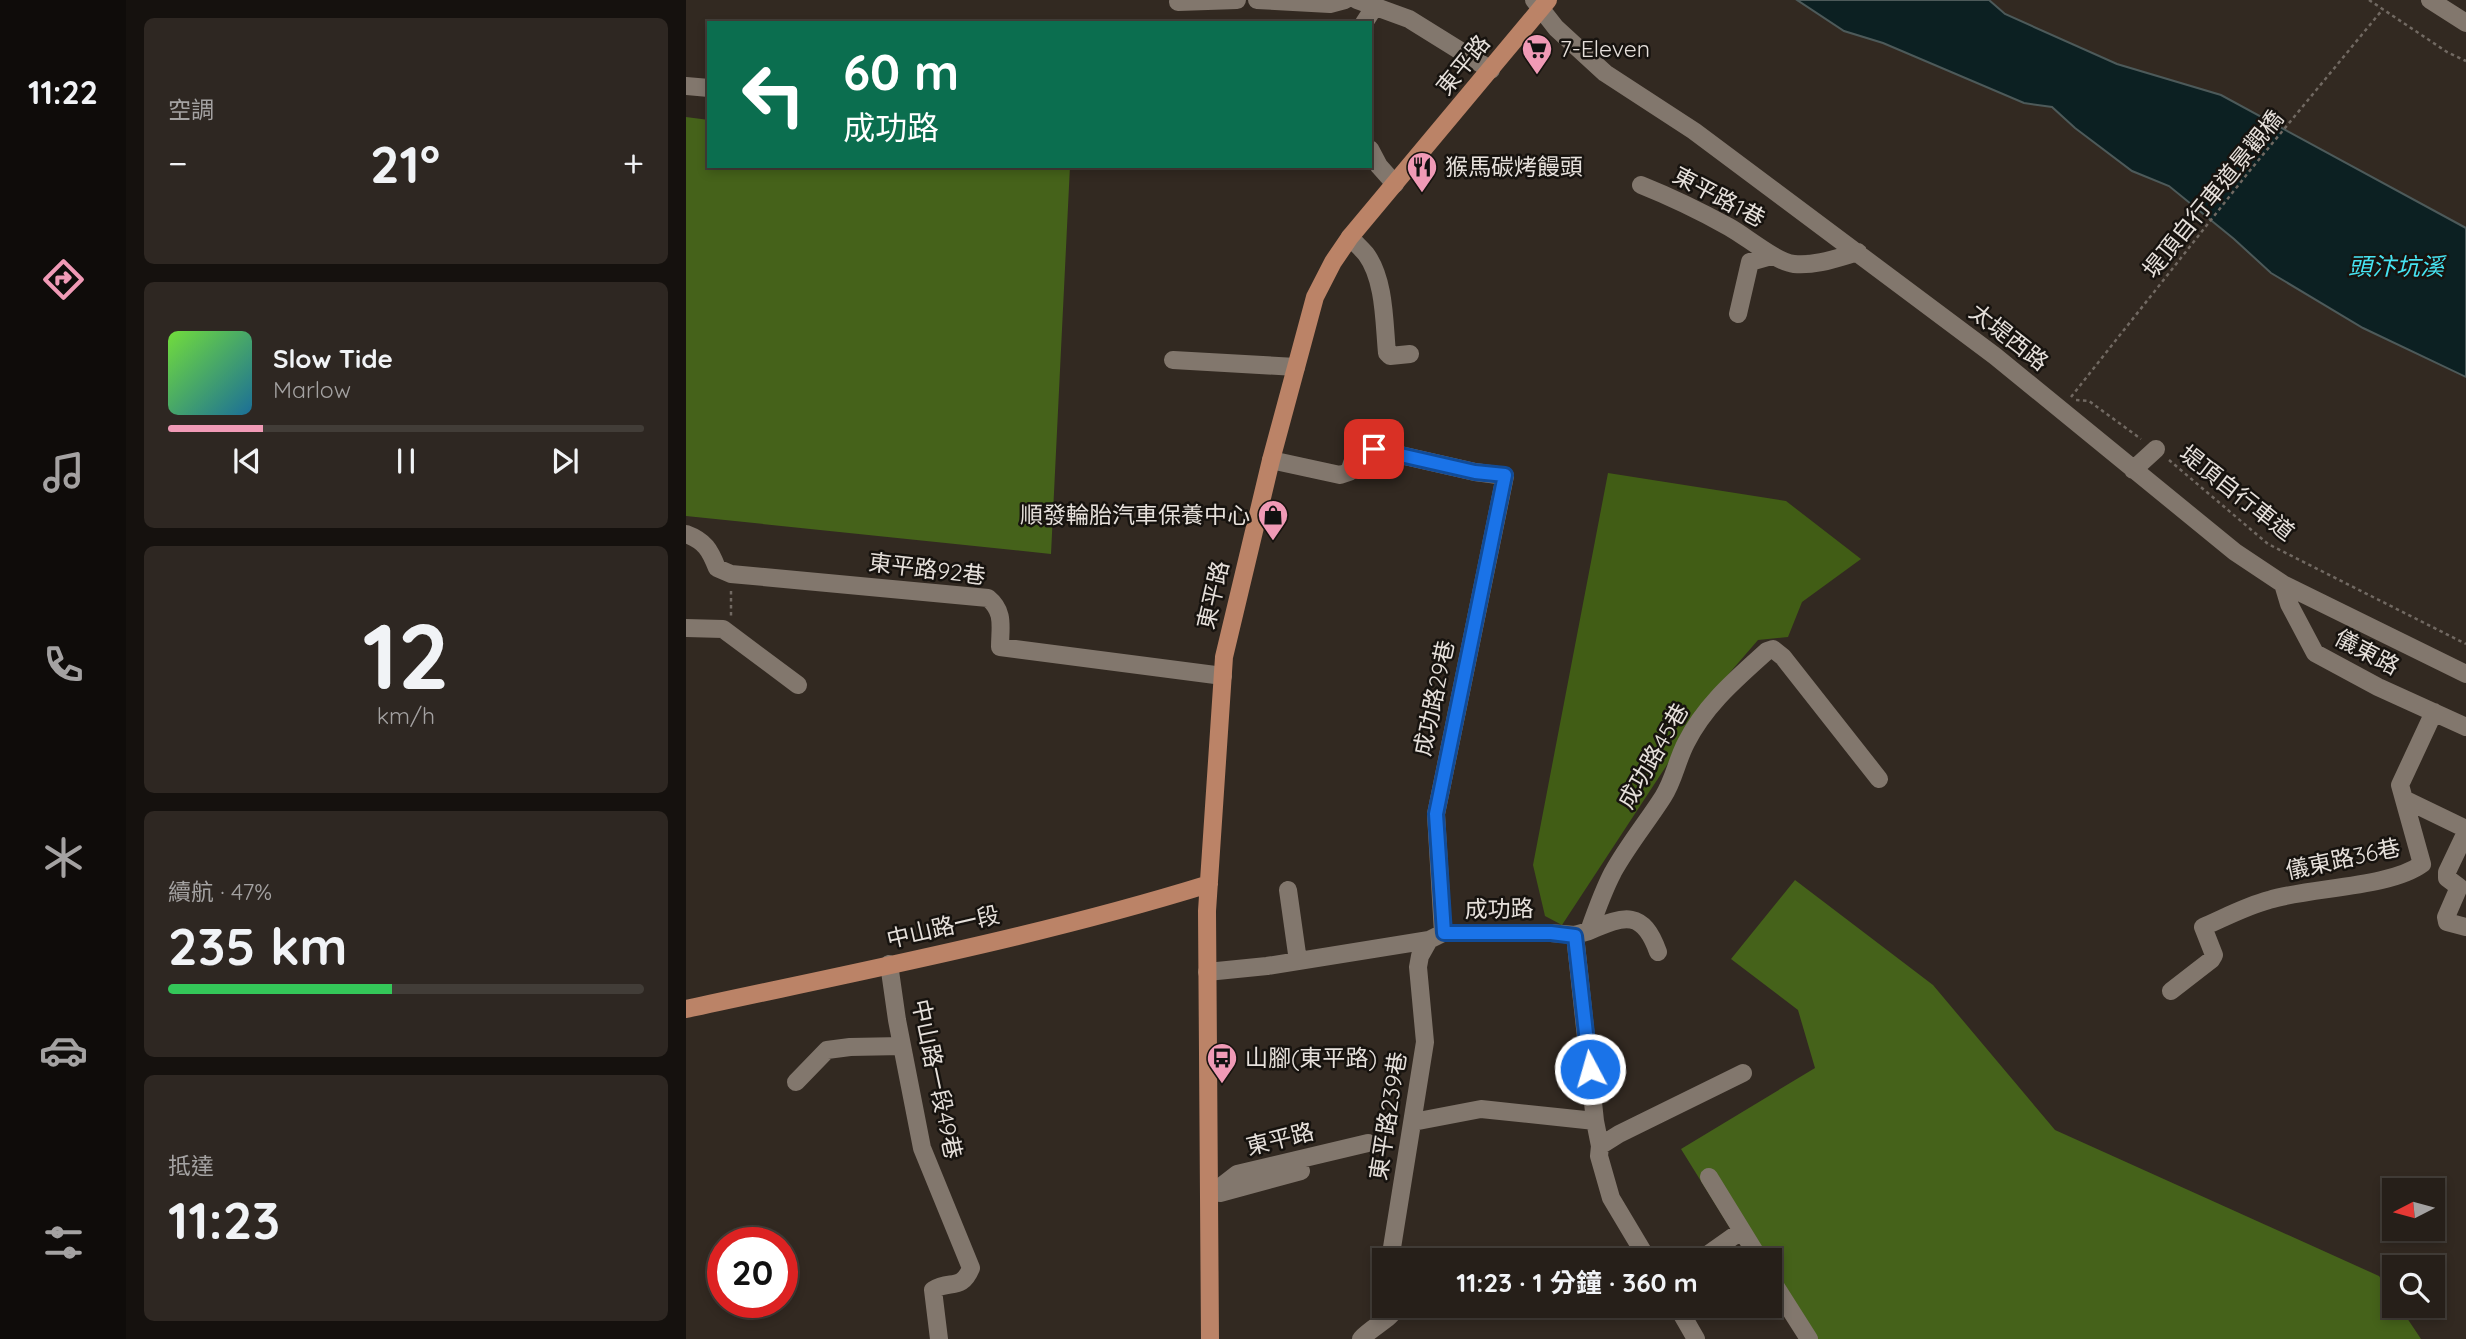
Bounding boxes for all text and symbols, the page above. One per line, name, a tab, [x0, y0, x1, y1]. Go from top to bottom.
street label: 東平路	[1430, 29, 1496, 101]
supermarket icon: 7-Eleven	[1520, 32, 1554, 76]
place label: 7-Eleven	[1560, 34, 1650, 63]
text: 60 m	[843, 41, 959, 102]
icon: left	[728, 49, 819, 140]
text: 11:22	[28, 72, 98, 112]
text: 空調	[168, 95, 214, 124]
street label: 堤頂自行車道景觀橋	[2136, 104, 2289, 283]
text: 成功路	[843, 107, 939, 147]
text: 21°	[370, 131, 440, 196]
text: −	[168, 139, 188, 187]
text: +	[623, 139, 644, 187]
restaurant icon: 猴馬碳烤饅頭	[1405, 150, 1439, 194]
place label: 猴馬碳烤饅頭	[1445, 152, 1583, 181]
street label: 東平路1巷	[1668, 160, 1770, 233]
water label: 頭汴坑溪	[2348, 251, 2447, 281]
icon: directions	[39, 255, 88, 304]
street label: 太堤西路	[1964, 297, 2054, 376]
text: Slow Tide	[273, 342, 393, 375]
text: Marlow	[273, 375, 351, 404]
pin	[1344, 419, 1404, 479]
icon: arrive	[1355, 430, 1393, 468]
street label: 堤頂自行車道	[2174, 439, 2301, 547]
icon: previous	[228, 442, 266, 480]
icon: pause	[387, 442, 425, 480]
icon: next	[546, 442, 584, 480]
icon: music	[39, 448, 88, 497]
shop icon: 順發輪胎汽車保養中心	[1256, 498, 1290, 542]
place label: 順發輪胎汽車保養中心	[1020, 500, 1250, 529]
street label: 東平路92巷	[867, 547, 987, 590]
street label: 東平路	[1191, 558, 1234, 632]
text: 12	[362, 598, 450, 712]
street label: 儀東路	[2330, 623, 2405, 681]
street label: 成功路29巷	[1407, 637, 1460, 758]
icon: phone	[39, 640, 88, 689]
street label: 成功路45巷	[1611, 698, 1694, 814]
text: km/h	[377, 701, 435, 730]
street label: 儀東路36巷	[2283, 832, 2403, 885]
icon: climate	[39, 833, 88, 882]
text: 續航 · 47%	[168, 877, 272, 906]
street label: 成功路	[1464, 893, 1534, 924]
street label: 中山路一段	[884, 899, 1002, 954]
text: 235 km	[168, 913, 348, 978]
street label: 中山路一段49巷	[906, 996, 969, 1161]
icon: car	[39, 1026, 88, 1075]
position arrow	[1553, 1032, 1627, 1106]
bus stop icon: 山腳(東平路)	[1205, 1041, 1239, 1085]
place label: 山腳(東平路)	[1245, 1043, 1377, 1072]
street label: 東平路239巷	[1363, 1050, 1412, 1182]
street label: 東平路	[1243, 1116, 1317, 1161]
text: 抵達	[168, 1151, 214, 1180]
north arrow	[2382, 1178, 2445, 1241]
map controls	[2382, 1178, 2445, 1318]
text: 11:23	[168, 1187, 280, 1252]
icon: filters	[39, 1218, 88, 1267]
speed limit sign: 20	[707, 1227, 798, 1318]
button: search	[2382, 1255, 2445, 1318]
text: 11:23 · 1 分鐘 · 360 m	[1456, 1266, 1698, 1299]

